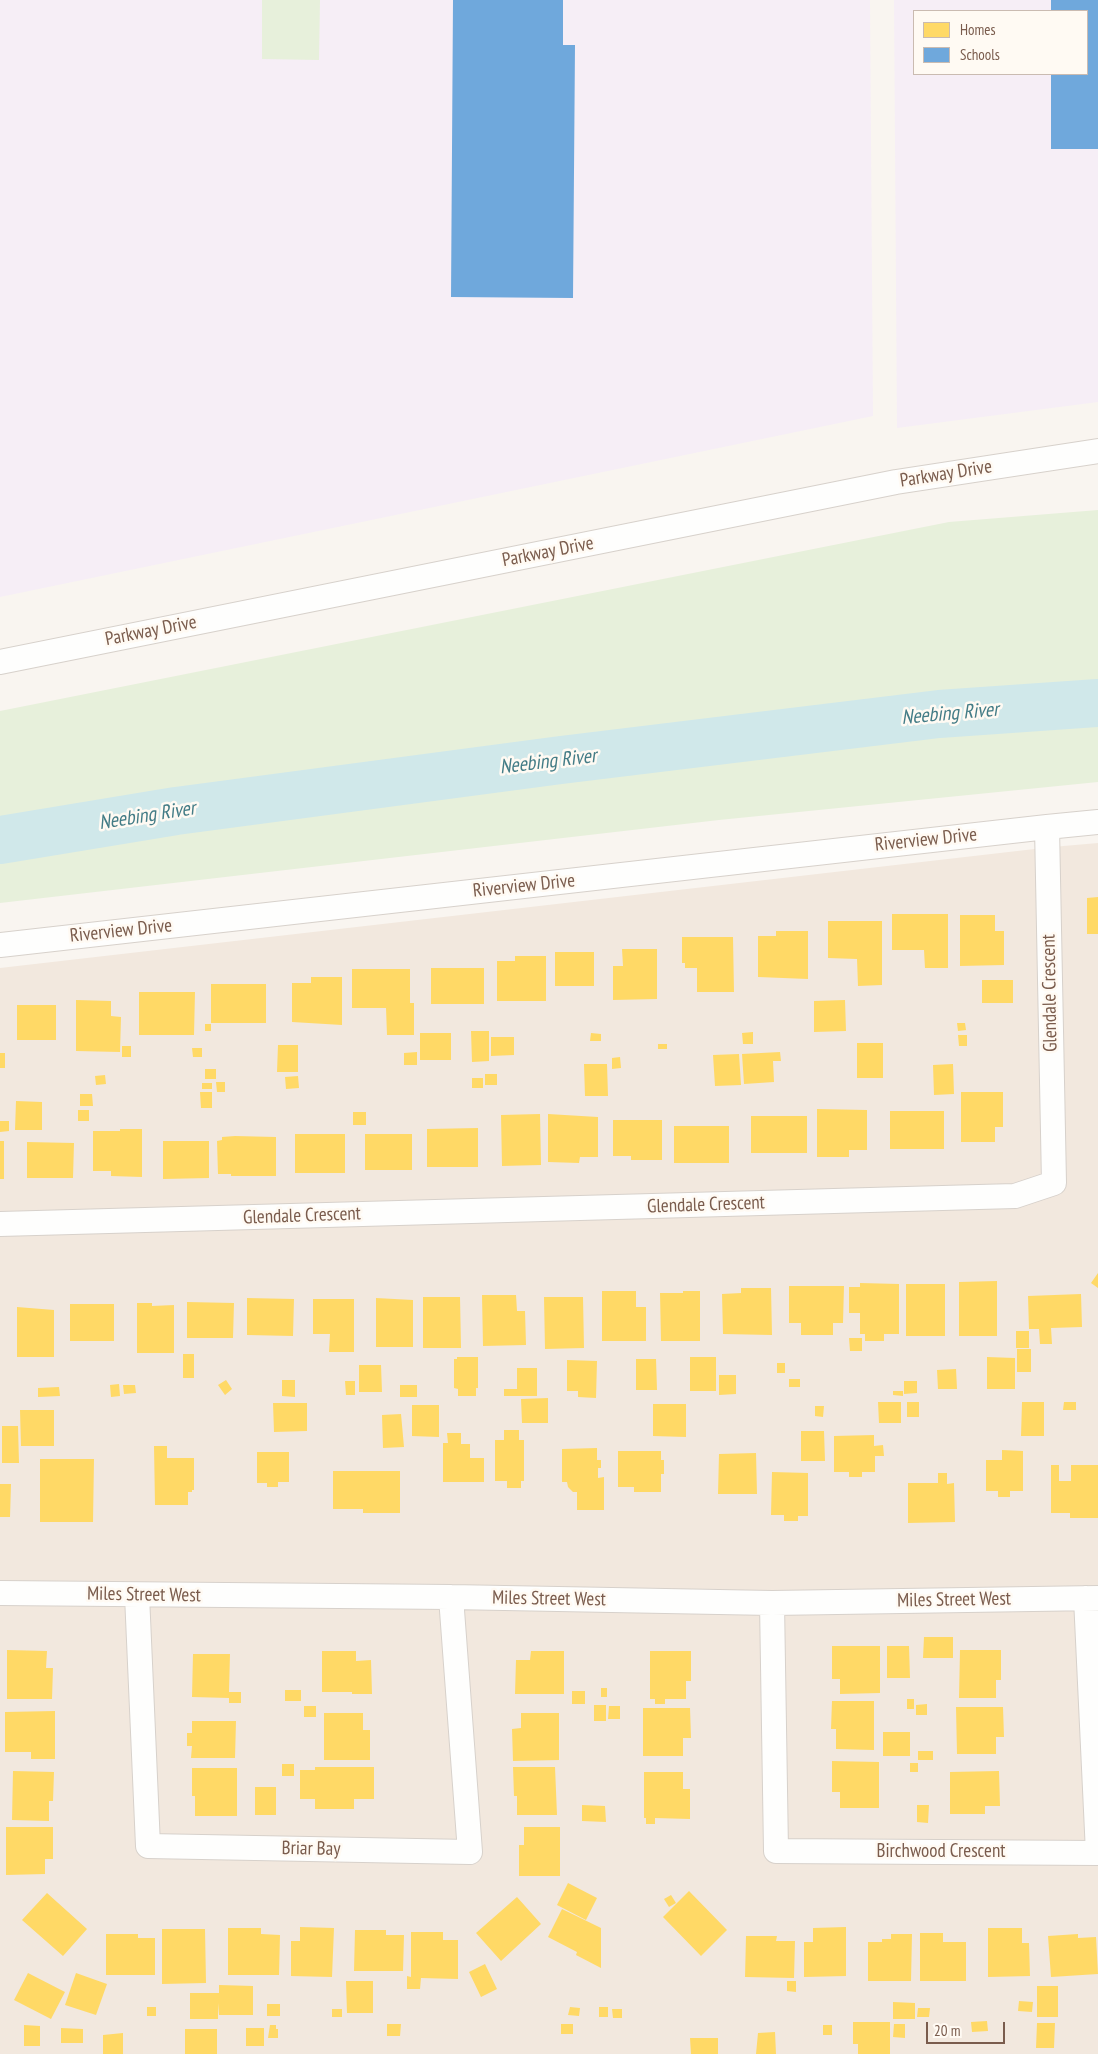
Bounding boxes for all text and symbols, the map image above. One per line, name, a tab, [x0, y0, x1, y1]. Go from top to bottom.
legend	[913, 10, 1088, 75]
text: Homes	[960, 20, 996, 39]
text: Schools	[960, 45, 1000, 64]
street label: Parkway Drive	[898, 455, 994, 493]
street label: Parkway Drive	[500, 532, 596, 572]
street label: Parkway Drive	[103, 611, 199, 651]
water label: Neebing River	[901, 698, 999, 730]
water label: Neebing River	[498, 744, 598, 780]
water label: Neebing River	[97, 797, 197, 835]
street label: Riverview Drive	[874, 823, 978, 857]
street label: Riverview Drive	[472, 869, 576, 903]
street label: Riverview Drive	[69, 914, 173, 948]
street label: Glendale Crescent	[1038, 934, 1062, 1052]
street label: Glendale Crescent	[647, 1192, 765, 1218]
street label: Glendale Crescent	[243, 1203, 361, 1229]
street label: Miles Street West	[87, 1583, 201, 1607]
street label: Miles Street West	[492, 1587, 606, 1611]
street label: Miles Street West	[897, 1588, 1011, 1612]
street label: Briar Bay	[281, 1837, 341, 1861]
street label: Birchwood Crescent	[877, 1841, 1005, 1863]
scale bar	[928, 2012, 1007, 2044]
text: 20 m	[934, 2021, 960, 2040]

